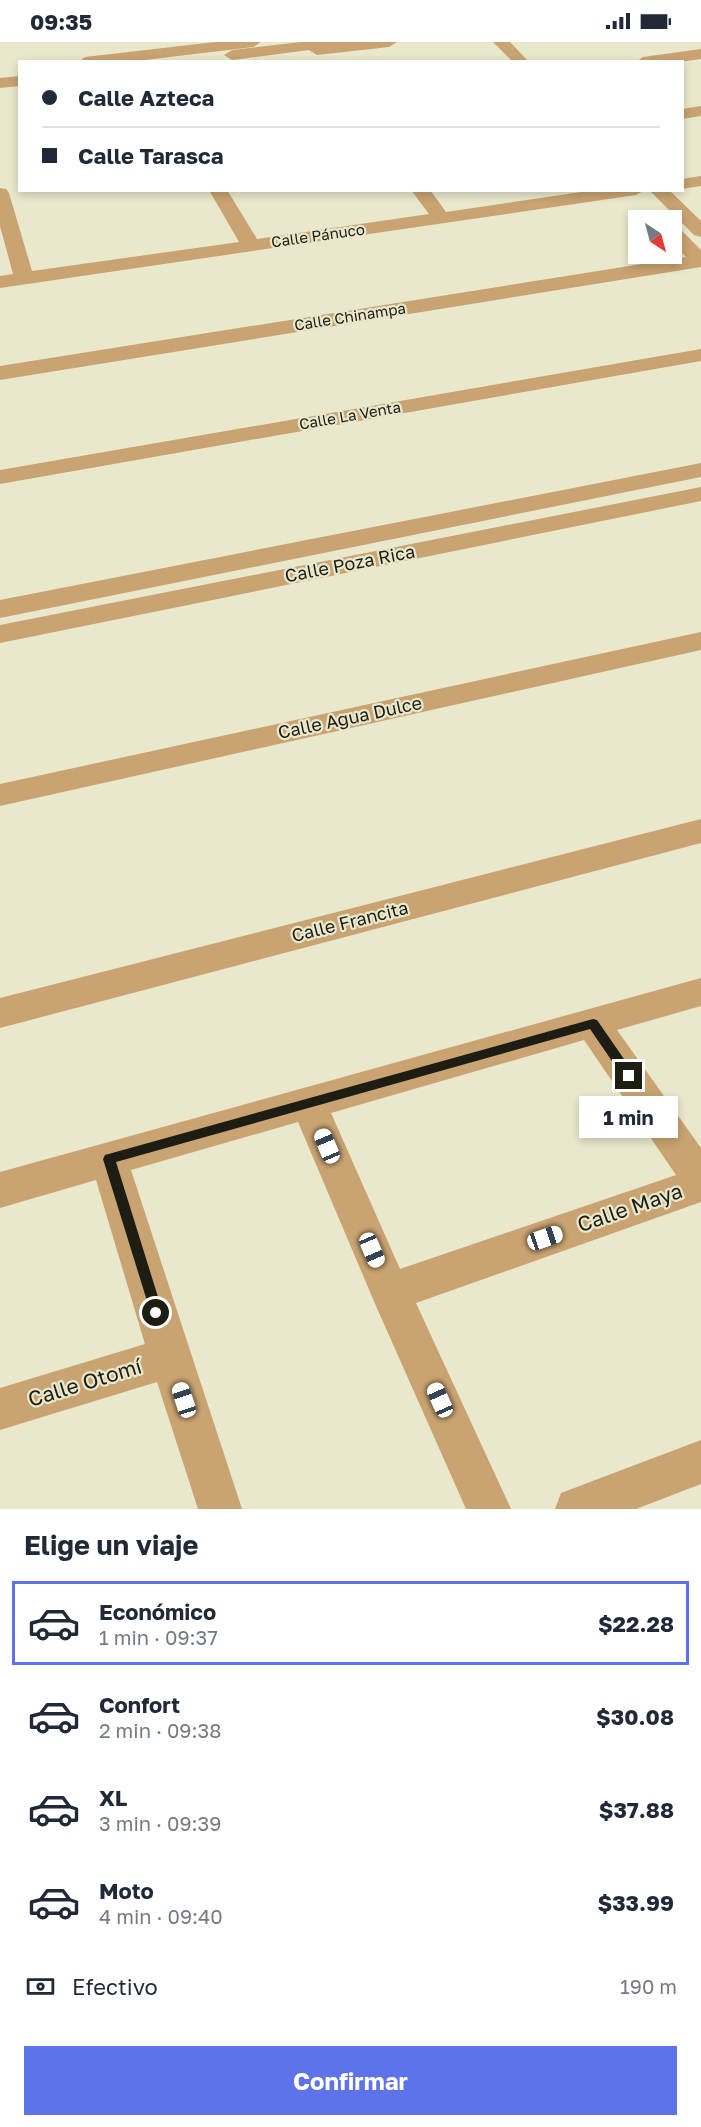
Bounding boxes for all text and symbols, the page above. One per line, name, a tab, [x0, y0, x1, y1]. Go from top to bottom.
text: 09:35	[30, 8, 92, 35]
text: Calle Azteca	[78, 84, 214, 111]
text: Calle Tarasca	[78, 142, 224, 169]
north arrow	[628, 210, 682, 264]
map controls	[628, 210, 682, 264]
street label: Calle Pánuco	[270, 220, 366, 250]
street label: Calle Chinampa	[293, 298, 407, 334]
street label: Calle La Venta	[298, 397, 402, 433]
street label: Calle Poza Rica	[283, 540, 417, 586]
street label: Calle Agua Dulce	[276, 691, 424, 743]
street label: Calle Francita	[289, 896, 410, 946]
route end	[615, 1062, 642, 1089]
callout: 1 min	[580, 1097, 678, 1139]
text: 1 min	[603, 1105, 654, 1129]
car	[312, 1126, 342, 1166]
street label: Calle Maya	[574, 1177, 686, 1237]
car	[525, 1224, 565, 1252]
car	[357, 1230, 387, 1270]
route start	[142, 1299, 169, 1326]
street label: Calle Otomí	[25, 1352, 146, 1412]
car	[170, 1380, 198, 1420]
car	[424, 1380, 456, 1420]
text: Elige un viaje	[24, 1529, 198, 1561]
icon: car	[27, 1596, 81, 1650]
text: Económico	[99, 1598, 216, 1625]
text: $22.28	[598, 1610, 674, 1637]
text: 1 min · 09:37	[99, 1625, 218, 1649]
icon: car	[27, 1689, 81, 1743]
text: Confort	[99, 1691, 180, 1718]
text: $30.08	[596, 1703, 674, 1730]
text: 2 min · 09:38	[99, 1718, 221, 1742]
icon: car	[27, 1782, 81, 1836]
text: XL	[99, 1784, 127, 1811]
text: $37.88	[599, 1796, 674, 1823]
text: 3 min · 09:39	[99, 1811, 221, 1835]
icon: car	[27, 1875, 81, 1929]
text: Moto	[99, 1877, 154, 1904]
text: $33.99	[597, 1889, 674, 1916]
text: 4 min · 09:40	[99, 1904, 223, 1928]
icon: cash	[24, 1970, 57, 2003]
text: Efectivo	[72, 1973, 158, 2000]
text: 190 m	[620, 1974, 677, 1998]
button: Confirmar	[24, 2046, 677, 2115]

